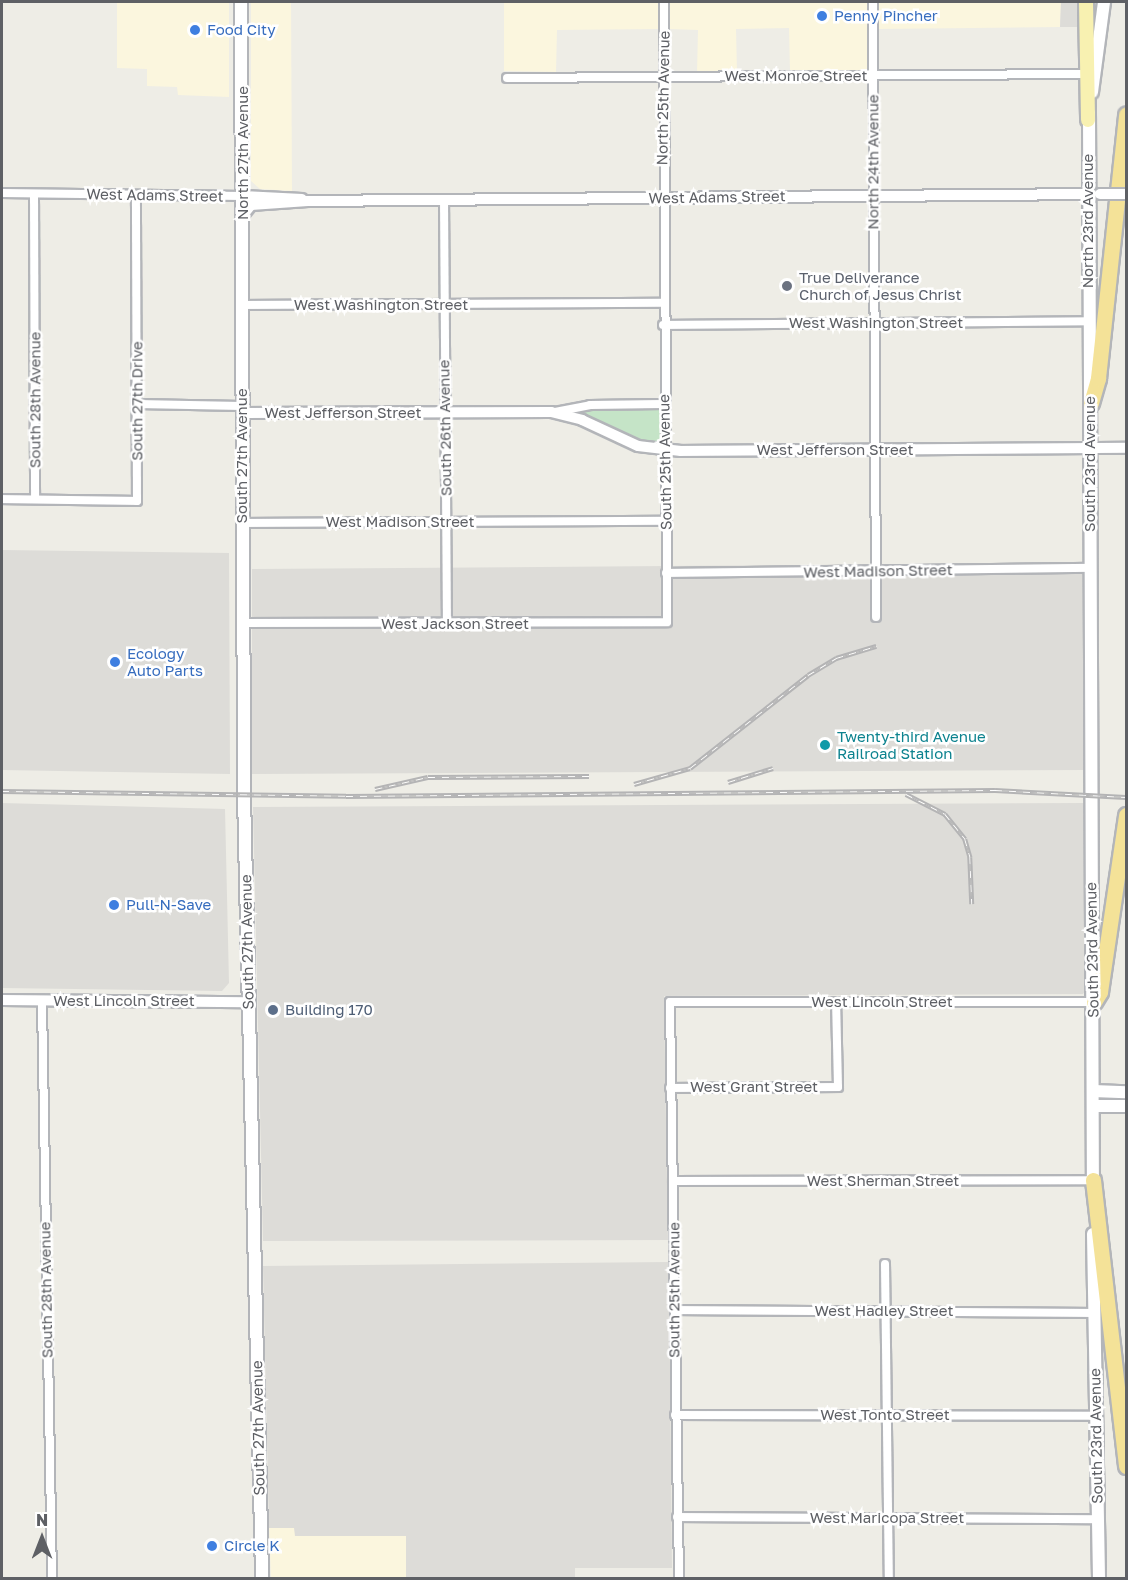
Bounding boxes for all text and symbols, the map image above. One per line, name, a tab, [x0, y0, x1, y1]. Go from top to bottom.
place label: Penny Pincher	[834, 7, 938, 25]
marker: Penny Pincher	[815, 9, 829, 23]
place label: Food City	[207, 21, 276, 39]
marker: Food City	[188, 23, 202, 37]
street label: North 25th Avenue	[653, 30, 673, 166]
street label: West Monroe Street	[725, 67, 867, 85]
street label: North 27th Avenue	[234, 86, 252, 220]
street label: North 24th Avenue	[864, 94, 882, 230]
street label: North 23rd Avenue	[1079, 154, 1097, 288]
street label: West Adams Street	[86, 185, 224, 205]
street label: West Adams Street	[648, 187, 786, 207]
place label: True Deliverance Church of Jesus Christ	[799, 268, 961, 303]
marker: True Deliverance Church of Jesus Christ	[780, 279, 794, 293]
street label: West Washington Street	[294, 296, 468, 314]
street label: West Washington Street	[789, 314, 963, 332]
street label: South 28th Avenue	[26, 332, 44, 468]
street label: South 27th Drive	[128, 341, 146, 461]
street label: South 26th Avenue	[435, 360, 455, 496]
street label: South 27th Avenue	[233, 388, 251, 524]
street label: South 25th Avenue	[655, 394, 675, 530]
street label: South 23rd Avenue	[1081, 396, 1099, 532]
street label: West Jefferson Street	[265, 404, 421, 422]
street label: West Jefferson Street	[757, 441, 913, 459]
street label: West Madison Street	[325, 513, 475, 531]
street label: West Madison Street	[803, 561, 953, 581]
street label: West Jackson Street	[381, 615, 529, 633]
place label: Ecology Auto Parts	[127, 644, 203, 679]
marker: Ecology Auto Parts	[108, 655, 122, 669]
place label: Twenty-third Avenue Railroad Station	[837, 727, 986, 762]
marker: Twenty-third Avenue Railroad Station	[818, 738, 832, 752]
street label: South 27th Avenue	[237, 874, 257, 1010]
street label: South 23rd Avenue	[1082, 882, 1102, 1018]
place label: Pull-N-Save	[126, 896, 211, 914]
marker: Pull-N-Save	[107, 898, 121, 912]
street label: West Lincoln Street	[53, 992, 195, 1010]
street label: West Lincoln Street	[811, 993, 953, 1011]
place label: Building 170	[285, 1001, 373, 1019]
marker: Building 170	[266, 1003, 280, 1017]
street label: West Grant Street	[690, 1078, 818, 1096]
street label: West Sherman Street	[807, 1172, 959, 1190]
street label: South 28th Avenue	[36, 1222, 56, 1358]
street label: South 25th Avenue	[665, 1222, 683, 1358]
street label: West Hadley Street	[815, 1302, 953, 1320]
street label: South 27th Avenue	[248, 1360, 268, 1496]
street label: South 23rd Avenue	[1086, 1368, 1106, 1504]
street label: West Tonto Street	[820, 1406, 950, 1424]
north arrow	[12, 1508, 72, 1568]
street label: West Maricopa Street	[810, 1509, 964, 1527]
text: N	[36, 1510, 48, 1530]
place label: Circle K	[224, 1537, 280, 1555]
marker: Circle K	[205, 1539, 219, 1553]

